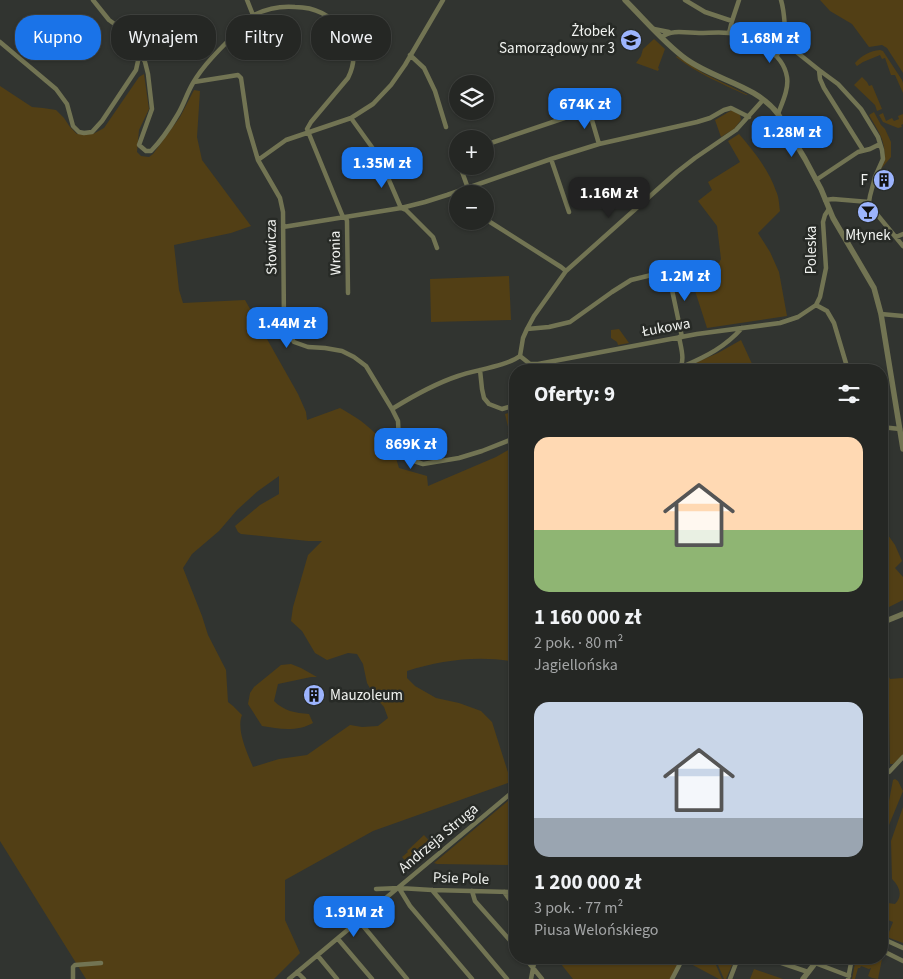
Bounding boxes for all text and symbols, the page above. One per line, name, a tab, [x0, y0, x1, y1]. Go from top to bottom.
chip: Kupno	[15, 15, 101, 60]
chip: Wynajem	[111, 15, 216, 60]
chip: Filtry	[226, 15, 301, 60]
chip: Nowe	[311, 15, 391, 60]
place label: Żłobek Samorządowy nr 3	[499, 21, 616, 59]
pin: 1.68M zł	[718, 22, 822, 64]
text: 1.68M zł	[741, 27, 799, 49]
school or university icon: Żłobek Samorządowy nr 3	[619, 28, 643, 52]
map controls	[449, 75, 494, 230]
button: layers	[449, 75, 494, 120]
pin: 674K zł	[539, 88, 631, 130]
text: 674K zł	[559, 93, 611, 115]
pin: 1.28M zł	[740, 116, 844, 158]
text: 1.28M zł	[763, 121, 821, 143]
button: +	[449, 130, 494, 175]
pin: 1.35M zł	[330, 146, 434, 189]
text: 1.35M zł	[353, 152, 411, 174]
building icon: F	[872, 168, 896, 192]
place label: F	[861, 170, 869, 191]
pin: 1.16M zł	[557, 176, 661, 219]
text: 1.16M zł	[580, 182, 638, 204]
button: −	[449, 185, 494, 230]
bar icon: Młynek	[856, 200, 880, 224]
street label: Słowicza	[261, 219, 282, 275]
place label: Młynek	[845, 225, 891, 246]
street label: Poleska	[801, 226, 822, 274]
street label: Wronia	[325, 231, 346, 275]
pin: 1.2M zł	[639, 260, 731, 302]
text: 1.2M zł	[660, 265, 710, 287]
pin: 1.44M zł	[235, 306, 339, 349]
text: 1.44M zł	[258, 312, 316, 334]
street label: Łukowa	[639, 313, 692, 342]
text: Oferty: 9	[534, 379, 615, 409]
icon: filters	[835, 380, 863, 408]
pin: 869K zł	[365, 428, 457, 470]
text: 869K zł	[385, 433, 437, 455]
icon: home	[654, 470, 744, 560]
text: 1 160 000 zł	[534, 602, 641, 632]
text: 2 pok. · 80 m²	[534, 632, 623, 654]
text: Jagiellońska	[534, 654, 618, 676]
building icon: Mauzoleum	[302, 683, 326, 707]
place label: Mauzoleum	[330, 685, 403, 706]
icon: home	[654, 735, 744, 825]
street label: Andrzeja Struga	[394, 799, 483, 878]
street label: Psie Pole	[432, 867, 489, 890]
text: 1 200 000 zł	[534, 867, 641, 897]
pin: 1.91M zł	[302, 896, 406, 938]
text: 3 pok. · 77 m²	[534, 897, 623, 919]
text: 1.91M zł	[325, 901, 383, 923]
text: Piusa Welońskiego	[534, 919, 659, 941]

